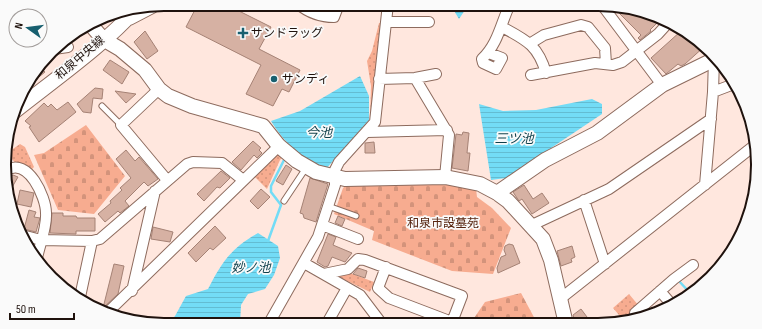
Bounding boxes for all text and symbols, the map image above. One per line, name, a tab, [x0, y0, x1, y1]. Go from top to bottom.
north arrow	[8, 8, 48, 48]
text: N	[12, 21, 26, 30]
place label: サンドラッグ	[251, 26, 323, 41]
marker: サンドラッグ	[238, 28, 248, 38]
street label: 和泉中央線	[52, 33, 108, 83]
place label: サンディ	[282, 72, 329, 87]
marker: サンディ	[269, 74, 279, 84]
water label: 今池	[306, 125, 334, 141]
water label: 三ツ池	[494, 131, 535, 147]
park label: 和泉市設墓苑	[407, 216, 479, 231]
water label: 妙ノ池	[231, 260, 272, 276]
scale bar	[10, 295, 74, 321]
text: 50 m	[16, 302, 36, 317]

